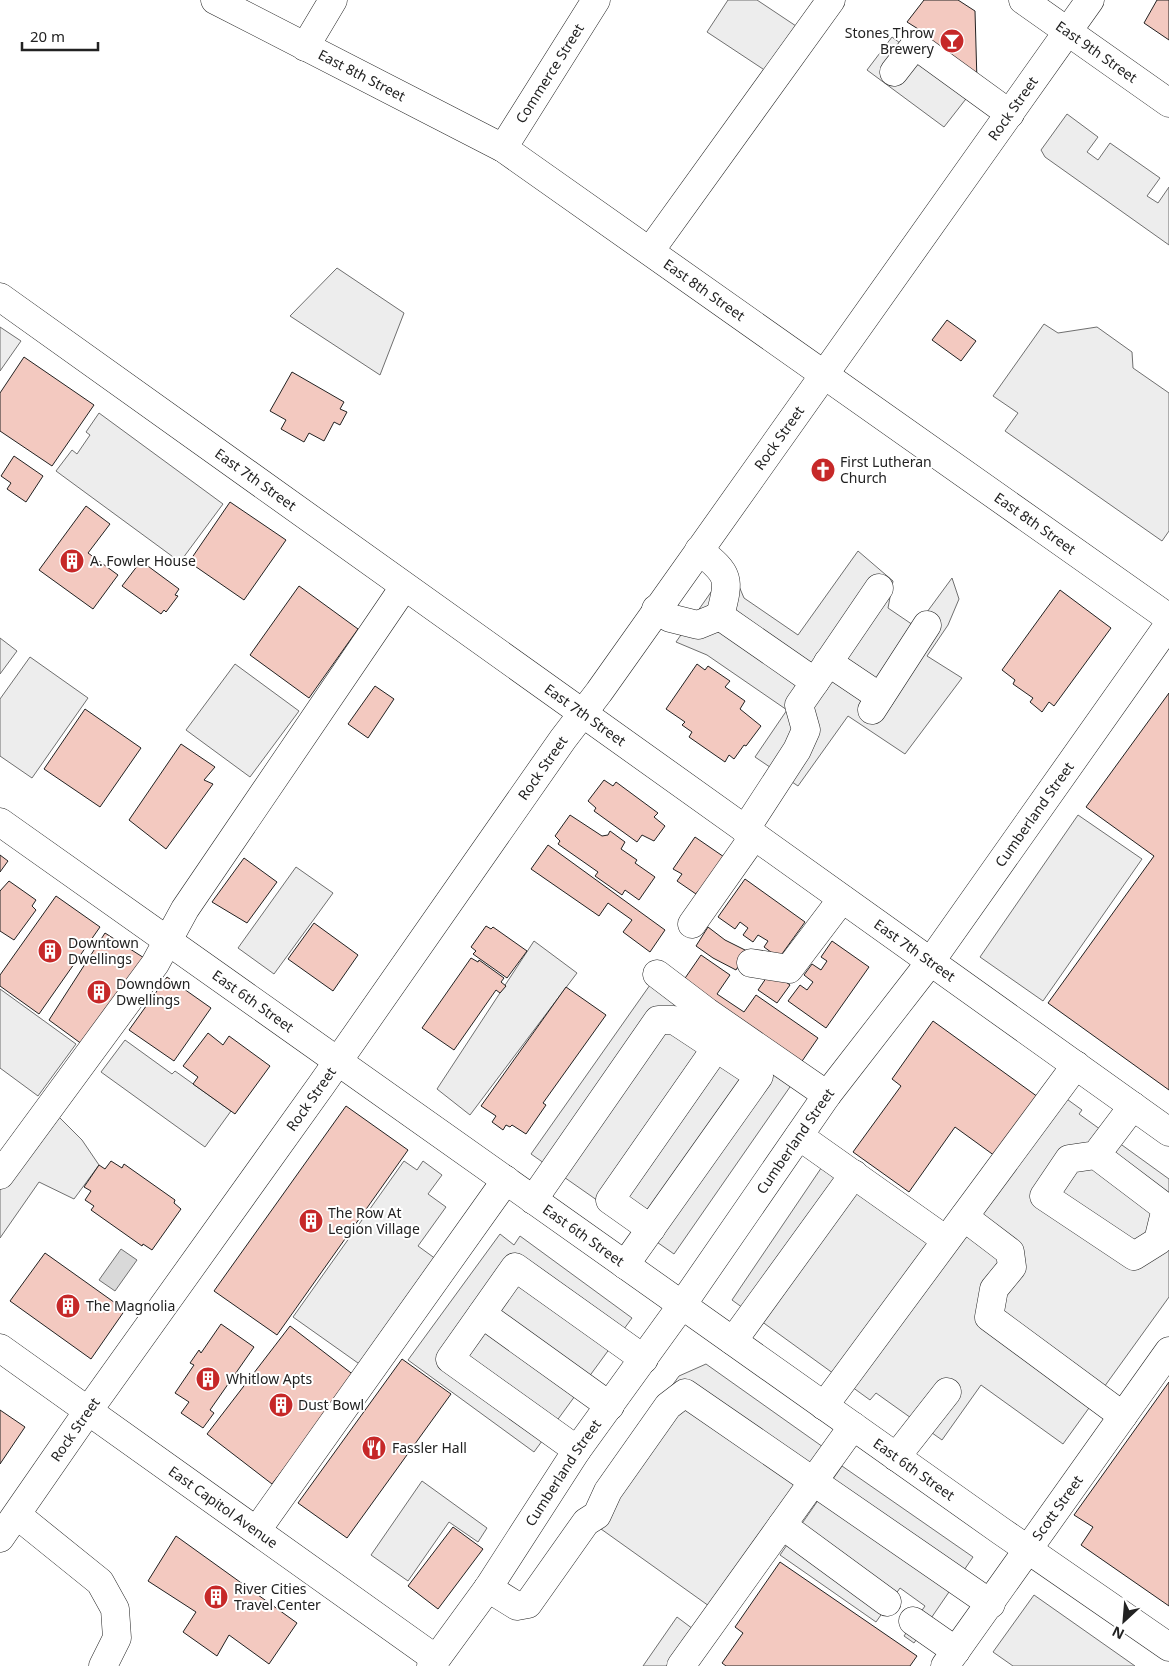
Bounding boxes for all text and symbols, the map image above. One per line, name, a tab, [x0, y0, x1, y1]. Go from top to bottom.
street label: East 9th Street	[1052, 16, 1141, 87]
scale bar	[22, 20, 99, 52]
street label: Commerce Street	[511, 20, 588, 127]
place label: Stones Throw Brewery	[845, 23, 935, 58]
text: 20 m	[30, 26, 65, 46]
bar icon: Stones Throw Brewery	[939, 28, 965, 54]
street label: East 8th Street	[315, 45, 409, 105]
street label: Rock Street	[983, 73, 1042, 144]
street label: East 8th Street	[660, 254, 749, 325]
street label: Rock Street	[750, 402, 808, 474]
street label: East 7th Street	[211, 444, 300, 515]
place label: First Lutheran Church	[840, 452, 932, 487]
church icon: First Lutheran Church	[810, 457, 836, 483]
street label: East 8th Street	[991, 488, 1080, 558]
building icon: A. Fowler House	[59, 548, 85, 574]
place label: A. Fowler House	[90, 551, 196, 570]
street label: East 7th Street	[541, 679, 630, 750]
street label: Rock Street	[513, 732, 571, 804]
street label: Cumberland Street	[990, 758, 1078, 871]
street label: East 7th Street	[871, 914, 959, 985]
place label: Downtown Dwellings	[68, 933, 139, 968]
building icon: Downtown Dwellings	[37, 938, 63, 964]
street label: East 6th Street	[209, 965, 298, 1036]
place label: Downdown Dwellings	[116, 974, 191, 1009]
building icon: Downdown Dwellings	[86, 979, 112, 1005]
street label: Rock Street	[281, 1063, 340, 1135]
street label: Cumberland Street	[752, 1084, 838, 1197]
street label: East 6th Street	[539, 1199, 628, 1270]
place label: The Row At Legion Village	[328, 1203, 420, 1238]
building icon: The Row At Legion Village	[298, 1208, 324, 1234]
building icon: The Magnolia	[55, 1293, 81, 1319]
place label: The Magnolia	[86, 1296, 175, 1315]
building icon: Whitlow Apts	[195, 1366, 221, 1392]
place label: Whitlow Apts	[226, 1369, 312, 1388]
building icon: Dust Bowl	[268, 1392, 294, 1418]
street label: Rock Street	[46, 1393, 104, 1465]
place label: Dust Bowl	[298, 1395, 364, 1414]
street label: Cumberland Street	[520, 1415, 605, 1530]
street label: East 6th Street	[870, 1434, 959, 1504]
restaurant icon: Fassler Hall	[361, 1435, 387, 1461]
place label: Fassler Hall	[392, 1438, 467, 1457]
street label: East Capitol Avenue	[165, 1461, 282, 1552]
street label: Scott Street	[1027, 1471, 1087, 1544]
place label: River Cities Travel Center	[234, 1579, 321, 1614]
building icon: River Cities Travel Center	[203, 1584, 229, 1610]
north arrow	[1099, 1596, 1149, 1646]
text: N	[1109, 1622, 1127, 1644]

